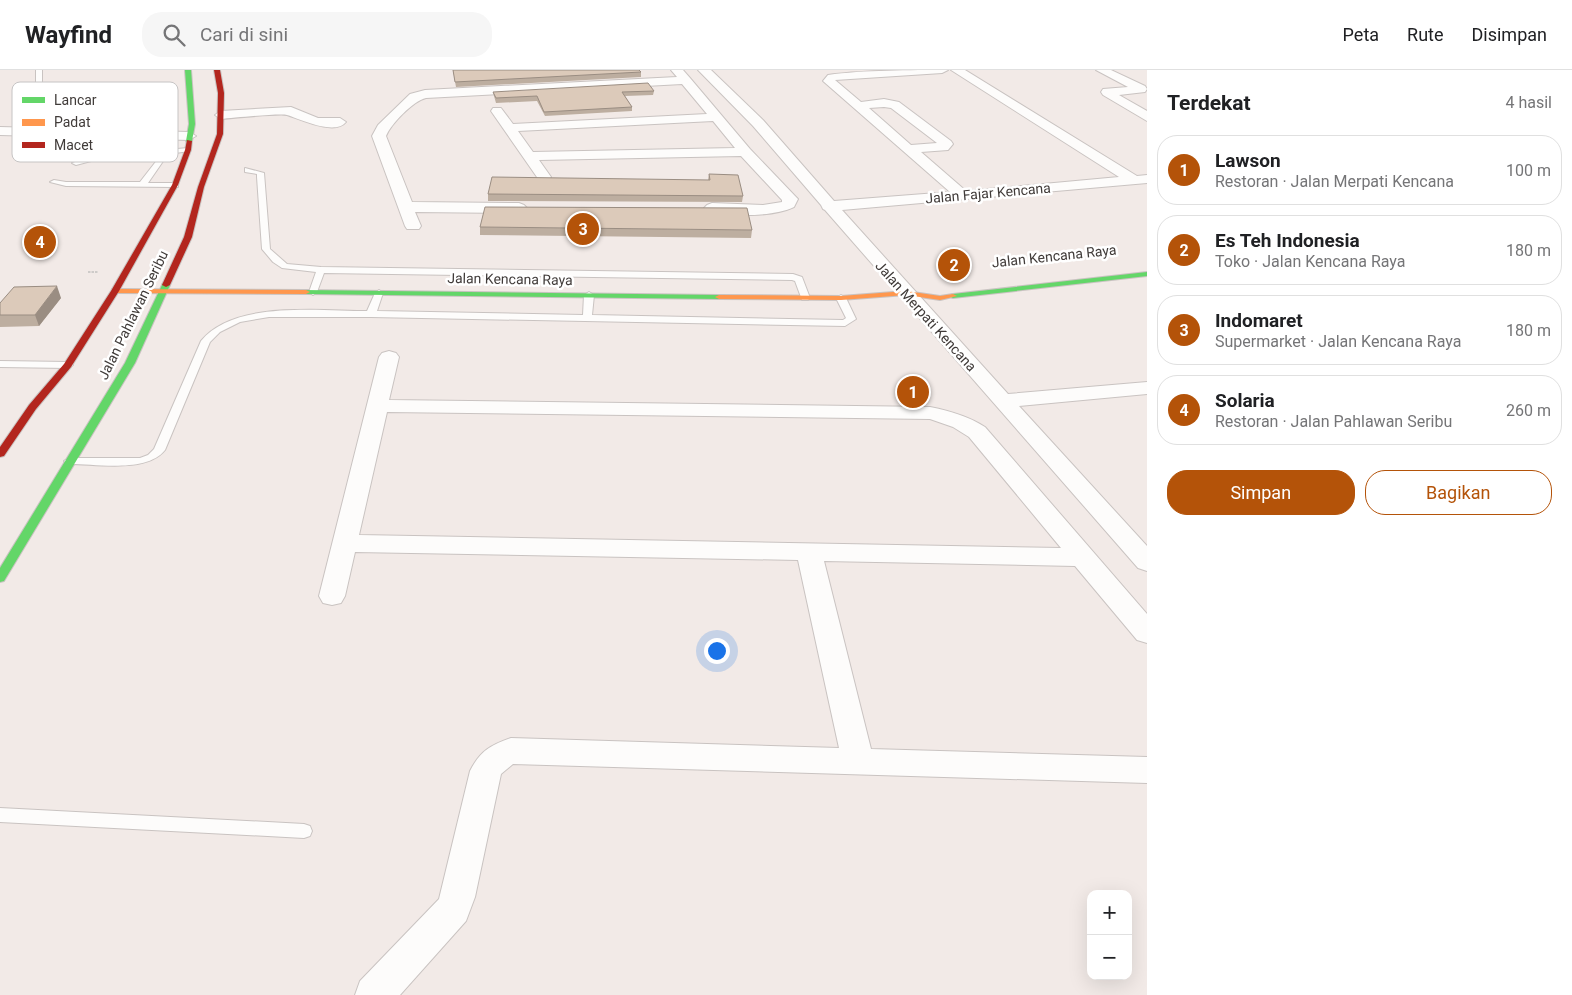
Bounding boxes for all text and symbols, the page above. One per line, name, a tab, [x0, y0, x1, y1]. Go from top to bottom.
search box	[142, 12, 492, 57]
text: Wayfind	[25, 21, 112, 49]
icon: search	[160, 21, 188, 49]
text: Cari di sini	[200, 23, 288, 46]
text: Peta	[1343, 24, 1379, 45]
text: Rute	[1407, 24, 1444, 45]
text: Disimpan	[1472, 24, 1547, 45]
legend	[12, 82, 178, 162]
text: Terdekat	[1167, 91, 1251, 115]
text: Lancar	[54, 92, 97, 108]
text: 4 hasil	[1505, 93, 1552, 112]
text: Padat	[54, 114, 91, 130]
text: Macet	[54, 137, 94, 153]
text: Lawson	[1215, 149, 1281, 172]
text: 1	[1179, 161, 1189, 180]
text: 100 m	[1506, 161, 1551, 180]
text: Restoran · Jalan Merpati Kencana	[1215, 172, 1454, 191]
street label: Jalan Fajar Kencana	[925, 180, 1051, 206]
pin: 3	[567, 210, 599, 248]
pin: 4	[24, 223, 56, 261]
text: Es Teh Indonesia	[1215, 229, 1360, 252]
street label: Jalan Kencana Raya	[991, 241, 1117, 271]
text: 2	[1179, 241, 1189, 260]
text: 180 m	[1506, 241, 1551, 260]
pin: 2	[938, 246, 970, 284]
street label: Jalan Pahlawan Seribu	[95, 248, 171, 382]
text: Toko · Jalan Kencana Raya	[1215, 252, 1406, 271]
street label: Jalan Merpati Kencana	[872, 258, 980, 374]
street label: Jalan Kencana Raya	[447, 270, 573, 288]
text: Indomaret	[1215, 309, 1303, 332]
text: 3	[1179, 321, 1189, 340]
text: 180 m	[1506, 321, 1551, 340]
text: Supermarket · Jalan Kencana Raya	[1215, 332, 1461, 351]
pin: 1	[897, 373, 929, 411]
text: Solaria	[1215, 389, 1275, 412]
text: 4	[1179, 401, 1189, 420]
text: 260 m	[1506, 401, 1551, 420]
text: Restoran · Jalan Pahlawan Seribu	[1215, 412, 1452, 431]
button: Simpan	[1167, 470, 1355, 515]
button: Bagikan	[1365, 470, 1552, 515]
your location	[704, 638, 730, 664]
map controls	[1087, 890, 1132, 980]
button: +	[1087, 890, 1132, 935]
button: −	[1087, 935, 1132, 980]

